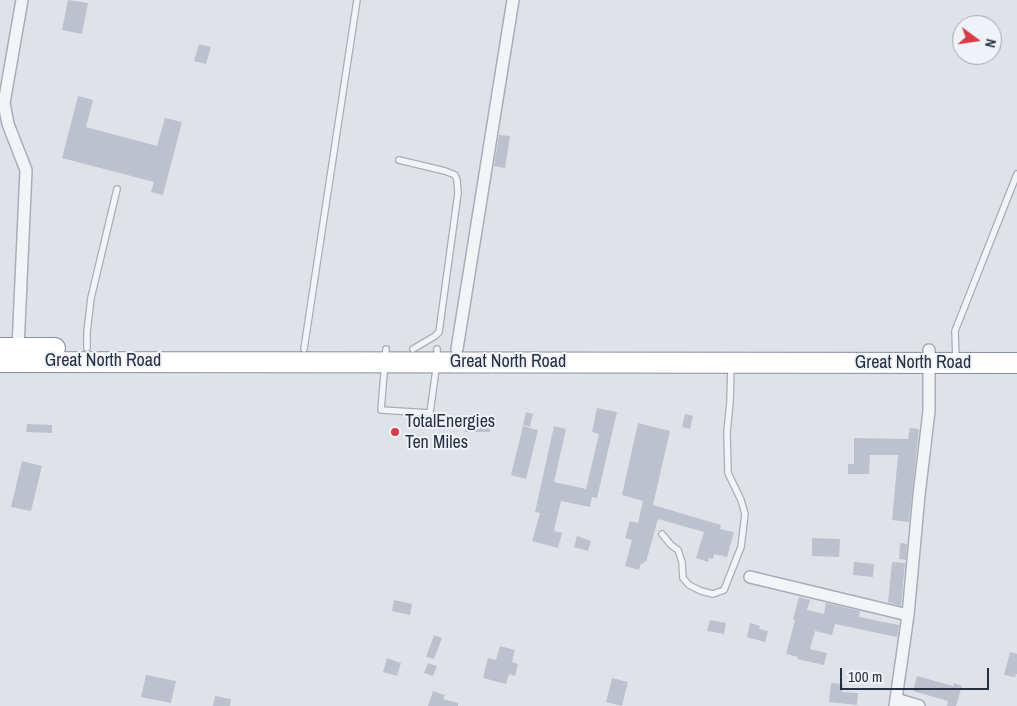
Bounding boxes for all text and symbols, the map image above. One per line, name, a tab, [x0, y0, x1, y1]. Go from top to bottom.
north arrow	[952, 15, 1002, 65]
text: N	[981, 37, 1000, 50]
street label: Great North Road	[45, 350, 161, 372]
street label: Great North Road	[450, 351, 566, 373]
street label: Great North Road	[855, 352, 971, 374]
place label: TotalEnergies Ten Miles	[405, 411, 495, 454]
marker: TotalEnergies Ten Miles	[389, 426, 401, 438]
scale bar	[842, 658, 991, 690]
text: 100 m	[848, 666, 882, 687]

